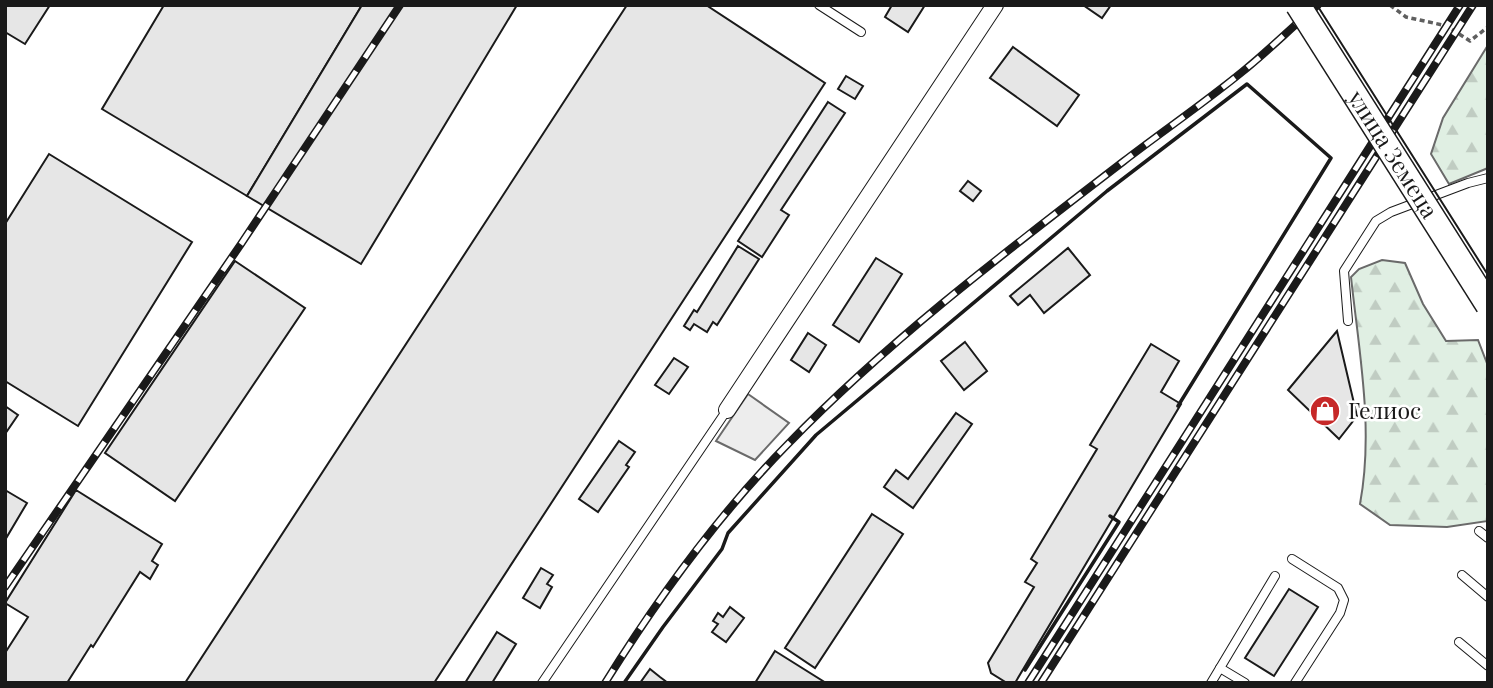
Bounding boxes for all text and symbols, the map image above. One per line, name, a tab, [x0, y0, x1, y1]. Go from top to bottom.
street label: улица Земеца	[1341, 83, 1446, 224]
shop icon: Гелиос	[1308, 394, 1342, 428]
place label: Гелиос	[1348, 394, 1421, 425]

